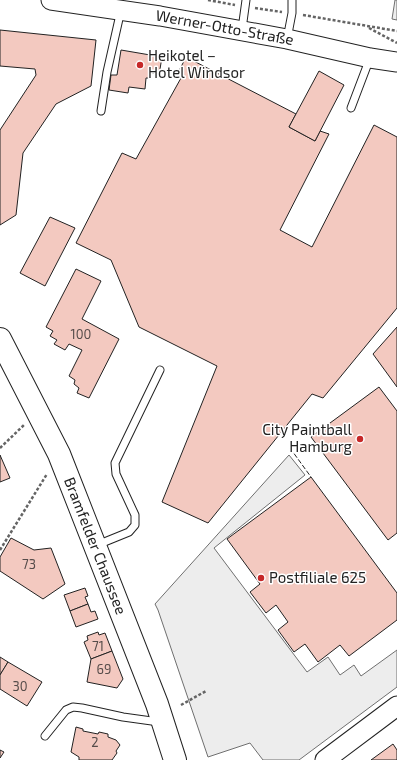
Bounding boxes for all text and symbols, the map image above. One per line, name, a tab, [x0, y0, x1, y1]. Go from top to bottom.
street label: Werner-Otto-Straße	[154, 5, 296, 48]
place label: Heikotel – Hotel Windsor	[148, 46, 245, 81]
marker: Heikotel – Hotel Windsor	[135, 60, 145, 70]
house number: 100	[71, 326, 91, 342]
place label: City Paintball Hamburg	[262, 420, 353, 455]
marker: City Paintball Hamburg	[355, 434, 365, 444]
street label: Bramfelder Chaussee	[61, 474, 131, 617]
house number: 73	[22, 556, 36, 572]
place label: Postfiliale 625	[269, 568, 366, 586]
marker: Postfiliale 625	[256, 573, 266, 583]
house number: 71	[92, 638, 104, 654]
house number: 69	[97, 661, 111, 677]
house number: 30	[12, 678, 28, 694]
house number: 2	[91, 734, 99, 750]

